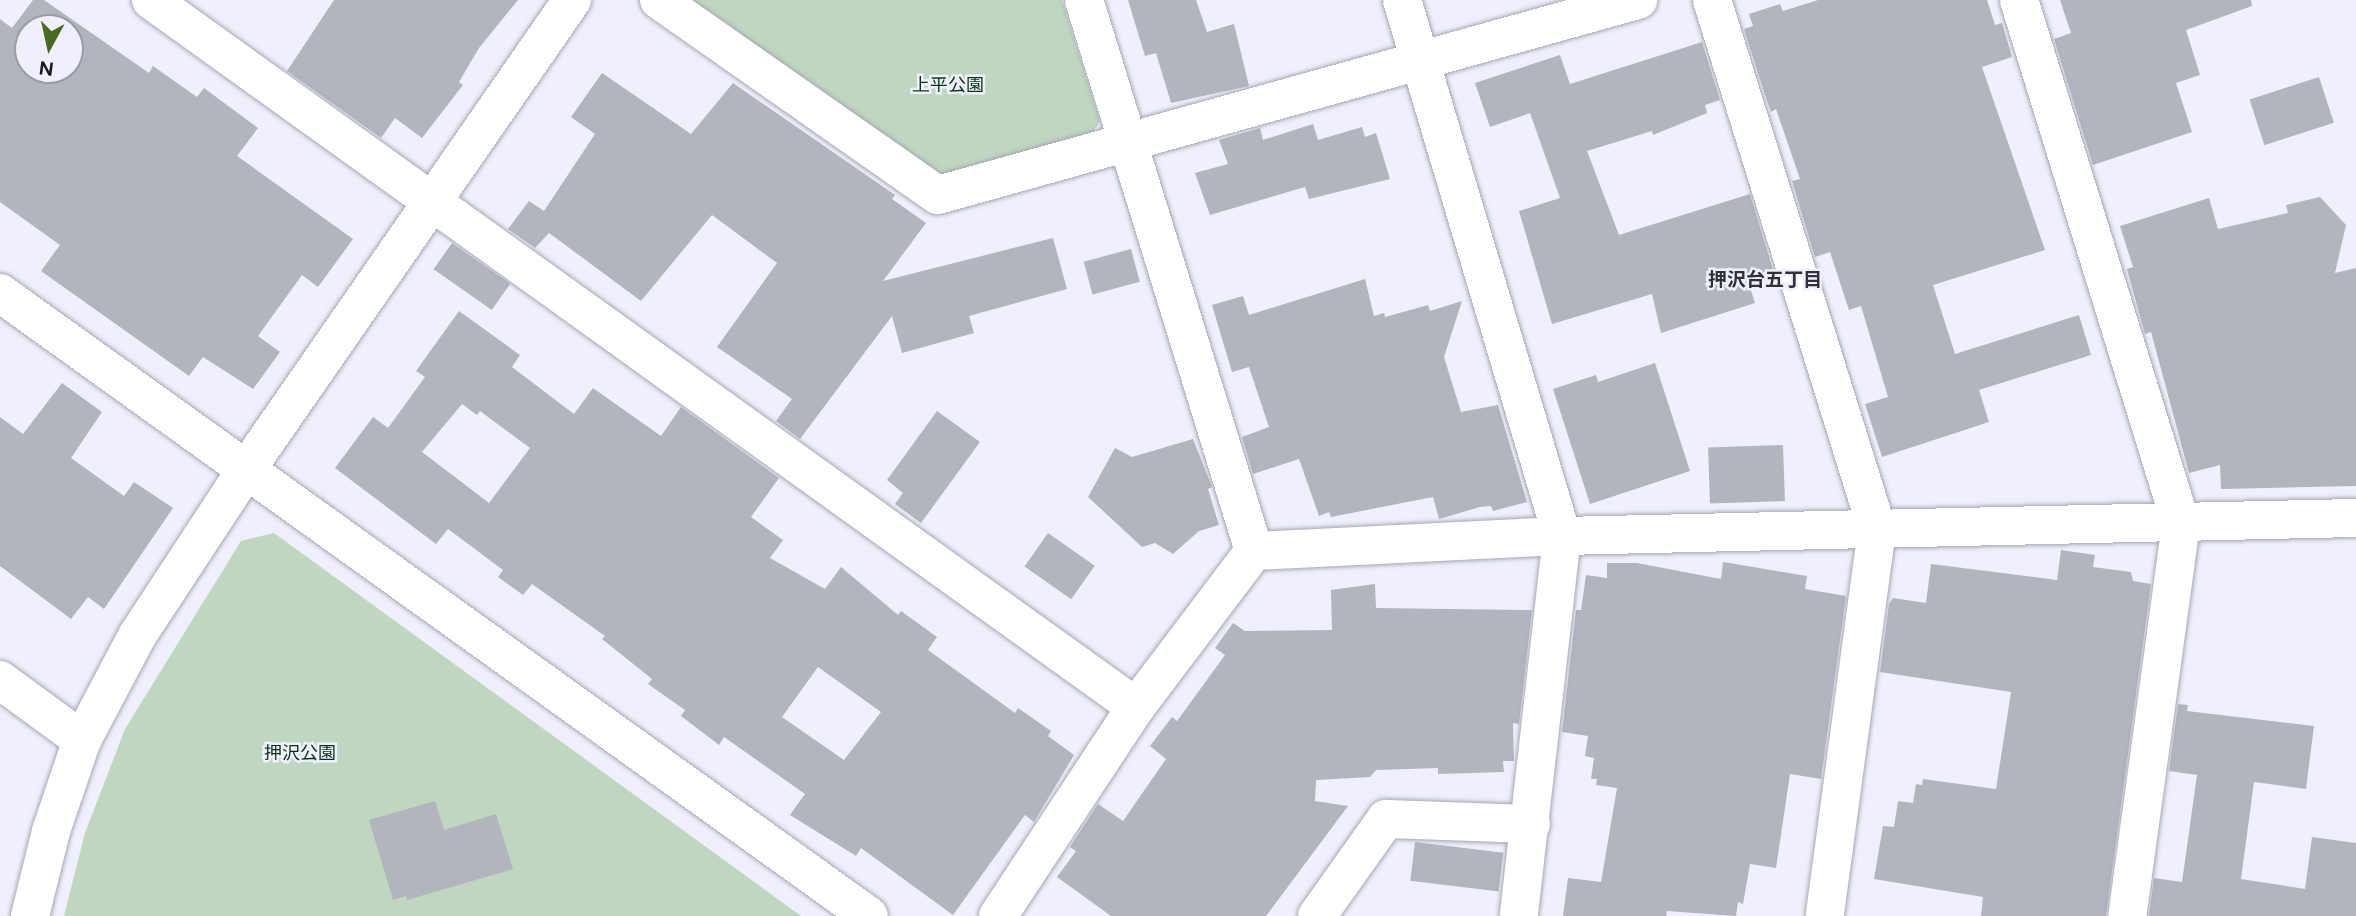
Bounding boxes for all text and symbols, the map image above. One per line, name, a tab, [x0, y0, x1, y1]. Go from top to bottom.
north arrow	[14, 14, 84, 84]
text: N	[37, 56, 55, 81]
park label: 上平公園	[912, 74, 984, 96]
district label: 押沢台五丁目	[1708, 269, 1822, 291]
park label: 押沢公園	[264, 742, 336, 764]

